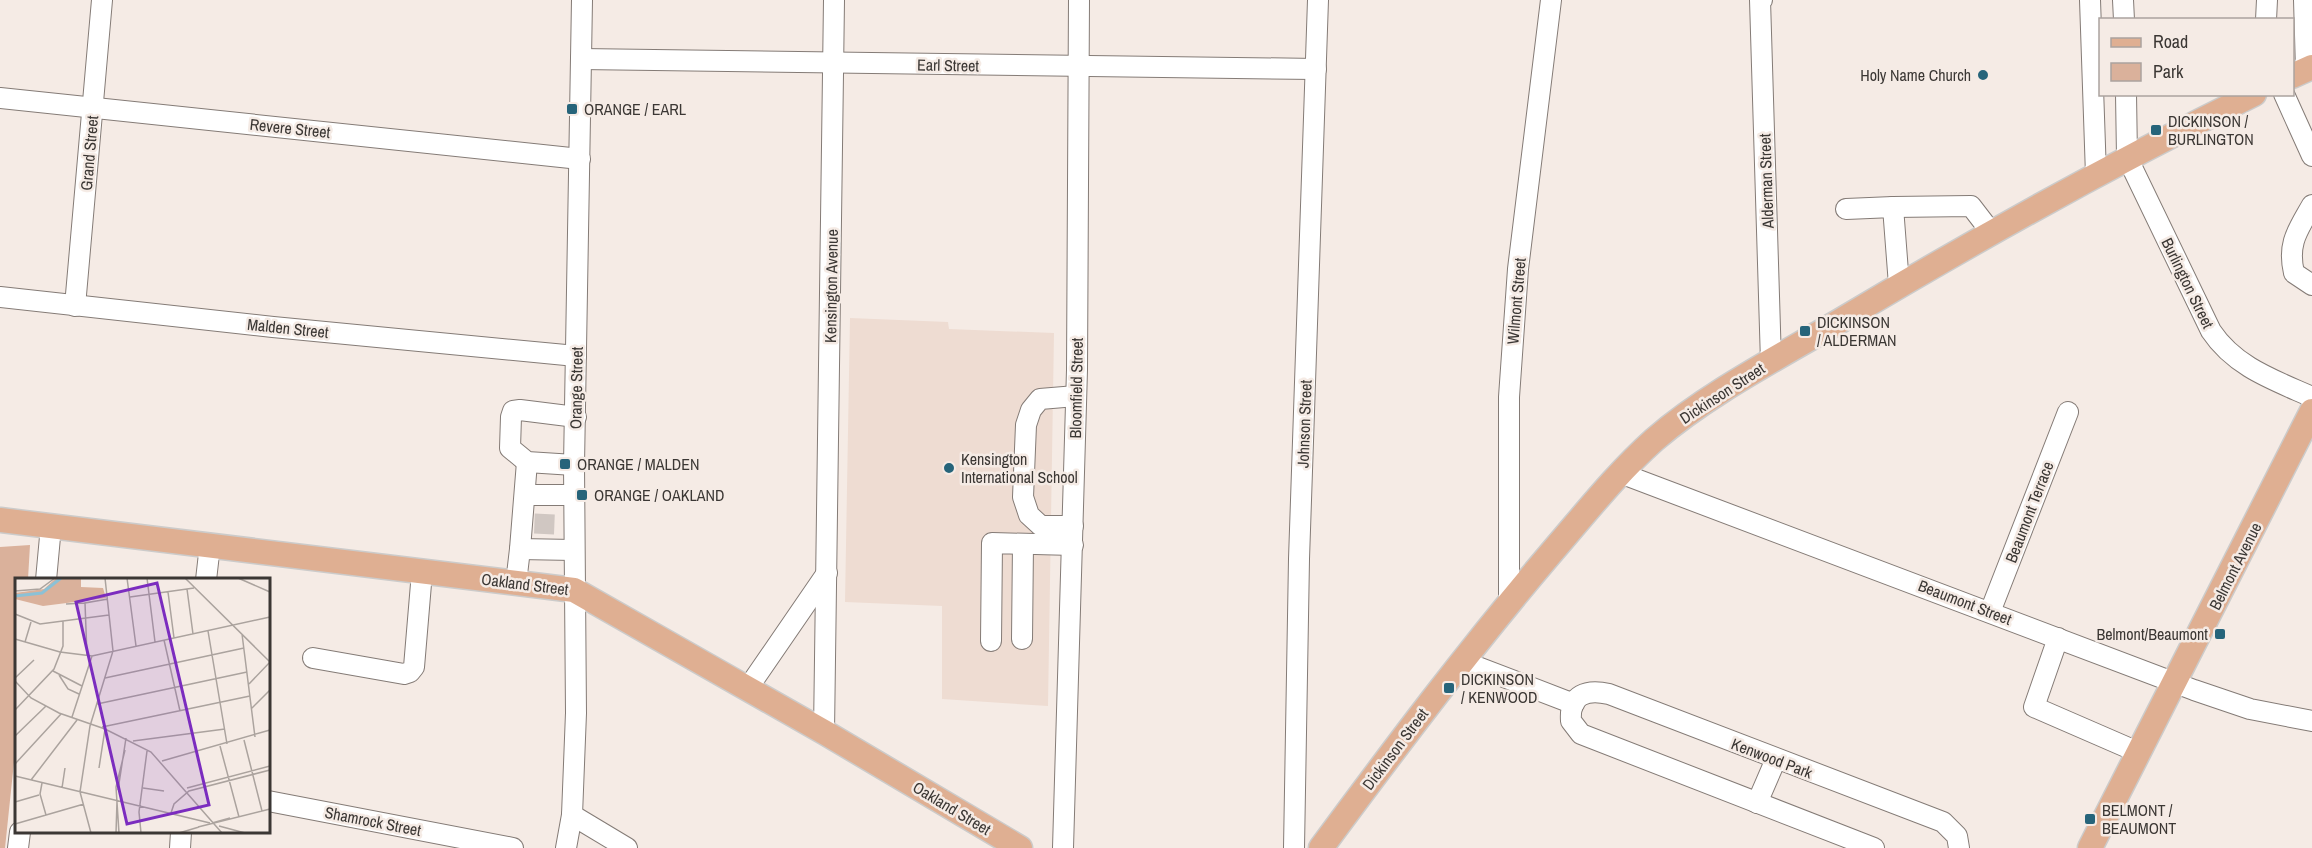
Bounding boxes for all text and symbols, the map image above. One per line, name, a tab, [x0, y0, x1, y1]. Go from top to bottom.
legend	[2099, 18, 2294, 96]
text: Road	[2153, 29, 2188, 54]
street label: Earl Street	[917, 53, 980, 77]
text: Park	[2153, 59, 2184, 84]
place label: Holy Name Church	[1860, 64, 1971, 86]
marker: Holy Name Church	[1976, 68, 1990, 82]
place label: ORANGE / EARL	[584, 98, 687, 120]
marker: ORANGE / EARL	[565, 102, 579, 116]
place label: DICKINSON / BURLINGTON	[2168, 110, 2254, 150]
street label: Revere Street	[249, 113, 332, 143]
street label: Grand Street	[75, 114, 103, 191]
marker: DICKINSON / BURLINGTON	[2149, 123, 2163, 137]
street label: Alderman Street	[1753, 133, 1779, 230]
street label: Kensington Avenue	[819, 229, 843, 343]
street label: Burlington Street	[2157, 234, 2220, 332]
street label: Wilmont Street	[1501, 256, 1531, 345]
place label: DICKINSON / ALDERMAN	[1817, 311, 1896, 351]
street label: Malden Street	[246, 313, 330, 343]
marker: DICKINSON / ALDERMAN	[1798, 324, 1812, 338]
street label: Bloomfield Street	[1064, 337, 1088, 439]
street label: Orange Street	[564, 346, 588, 429]
street label: Dickinson Street	[1675, 357, 1769, 429]
street label: Johnson Street	[1291, 379, 1317, 468]
place label: Kensington International School	[961, 448, 1078, 488]
place label: ORANGE / MALDEN	[577, 453, 699, 475]
marker: ORANGE / MALDEN	[558, 457, 572, 471]
street label: Beaumont Terrace	[2000, 458, 2058, 566]
marker: Kensington International School	[942, 461, 956, 475]
place label: ORANGE / OAKLAND	[594, 484, 725, 506]
marker: ORANGE / OAKLAND	[575, 488, 589, 502]
street label: Belmont Avenue	[2204, 519, 2266, 613]
street label: Oakland Street	[480, 568, 570, 600]
street label: Beaumont Street	[1915, 574, 2015, 630]
inset map	[15, 578, 270, 833]
place label: Belmont/Beaumont	[2096, 623, 2208, 645]
marker: Belmont/Beaumont	[2213, 627, 2227, 641]
place label: DICKINSON / KENWOOD	[1461, 668, 1538, 708]
marker: DICKINSON / KENWOOD	[1442, 681, 1456, 695]
street label: Dickinson Street	[1357, 703, 1433, 794]
street label: Kenwood Park	[1728, 732, 1816, 784]
street label: Oakland Street	[909, 776, 995, 840]
place label: BELMONT / BEAUMONT	[2102, 799, 2176, 839]
street label: Shamrock Street	[323, 801, 423, 841]
marker: BELMONT / BEAUMONT	[2083, 812, 2097, 826]

